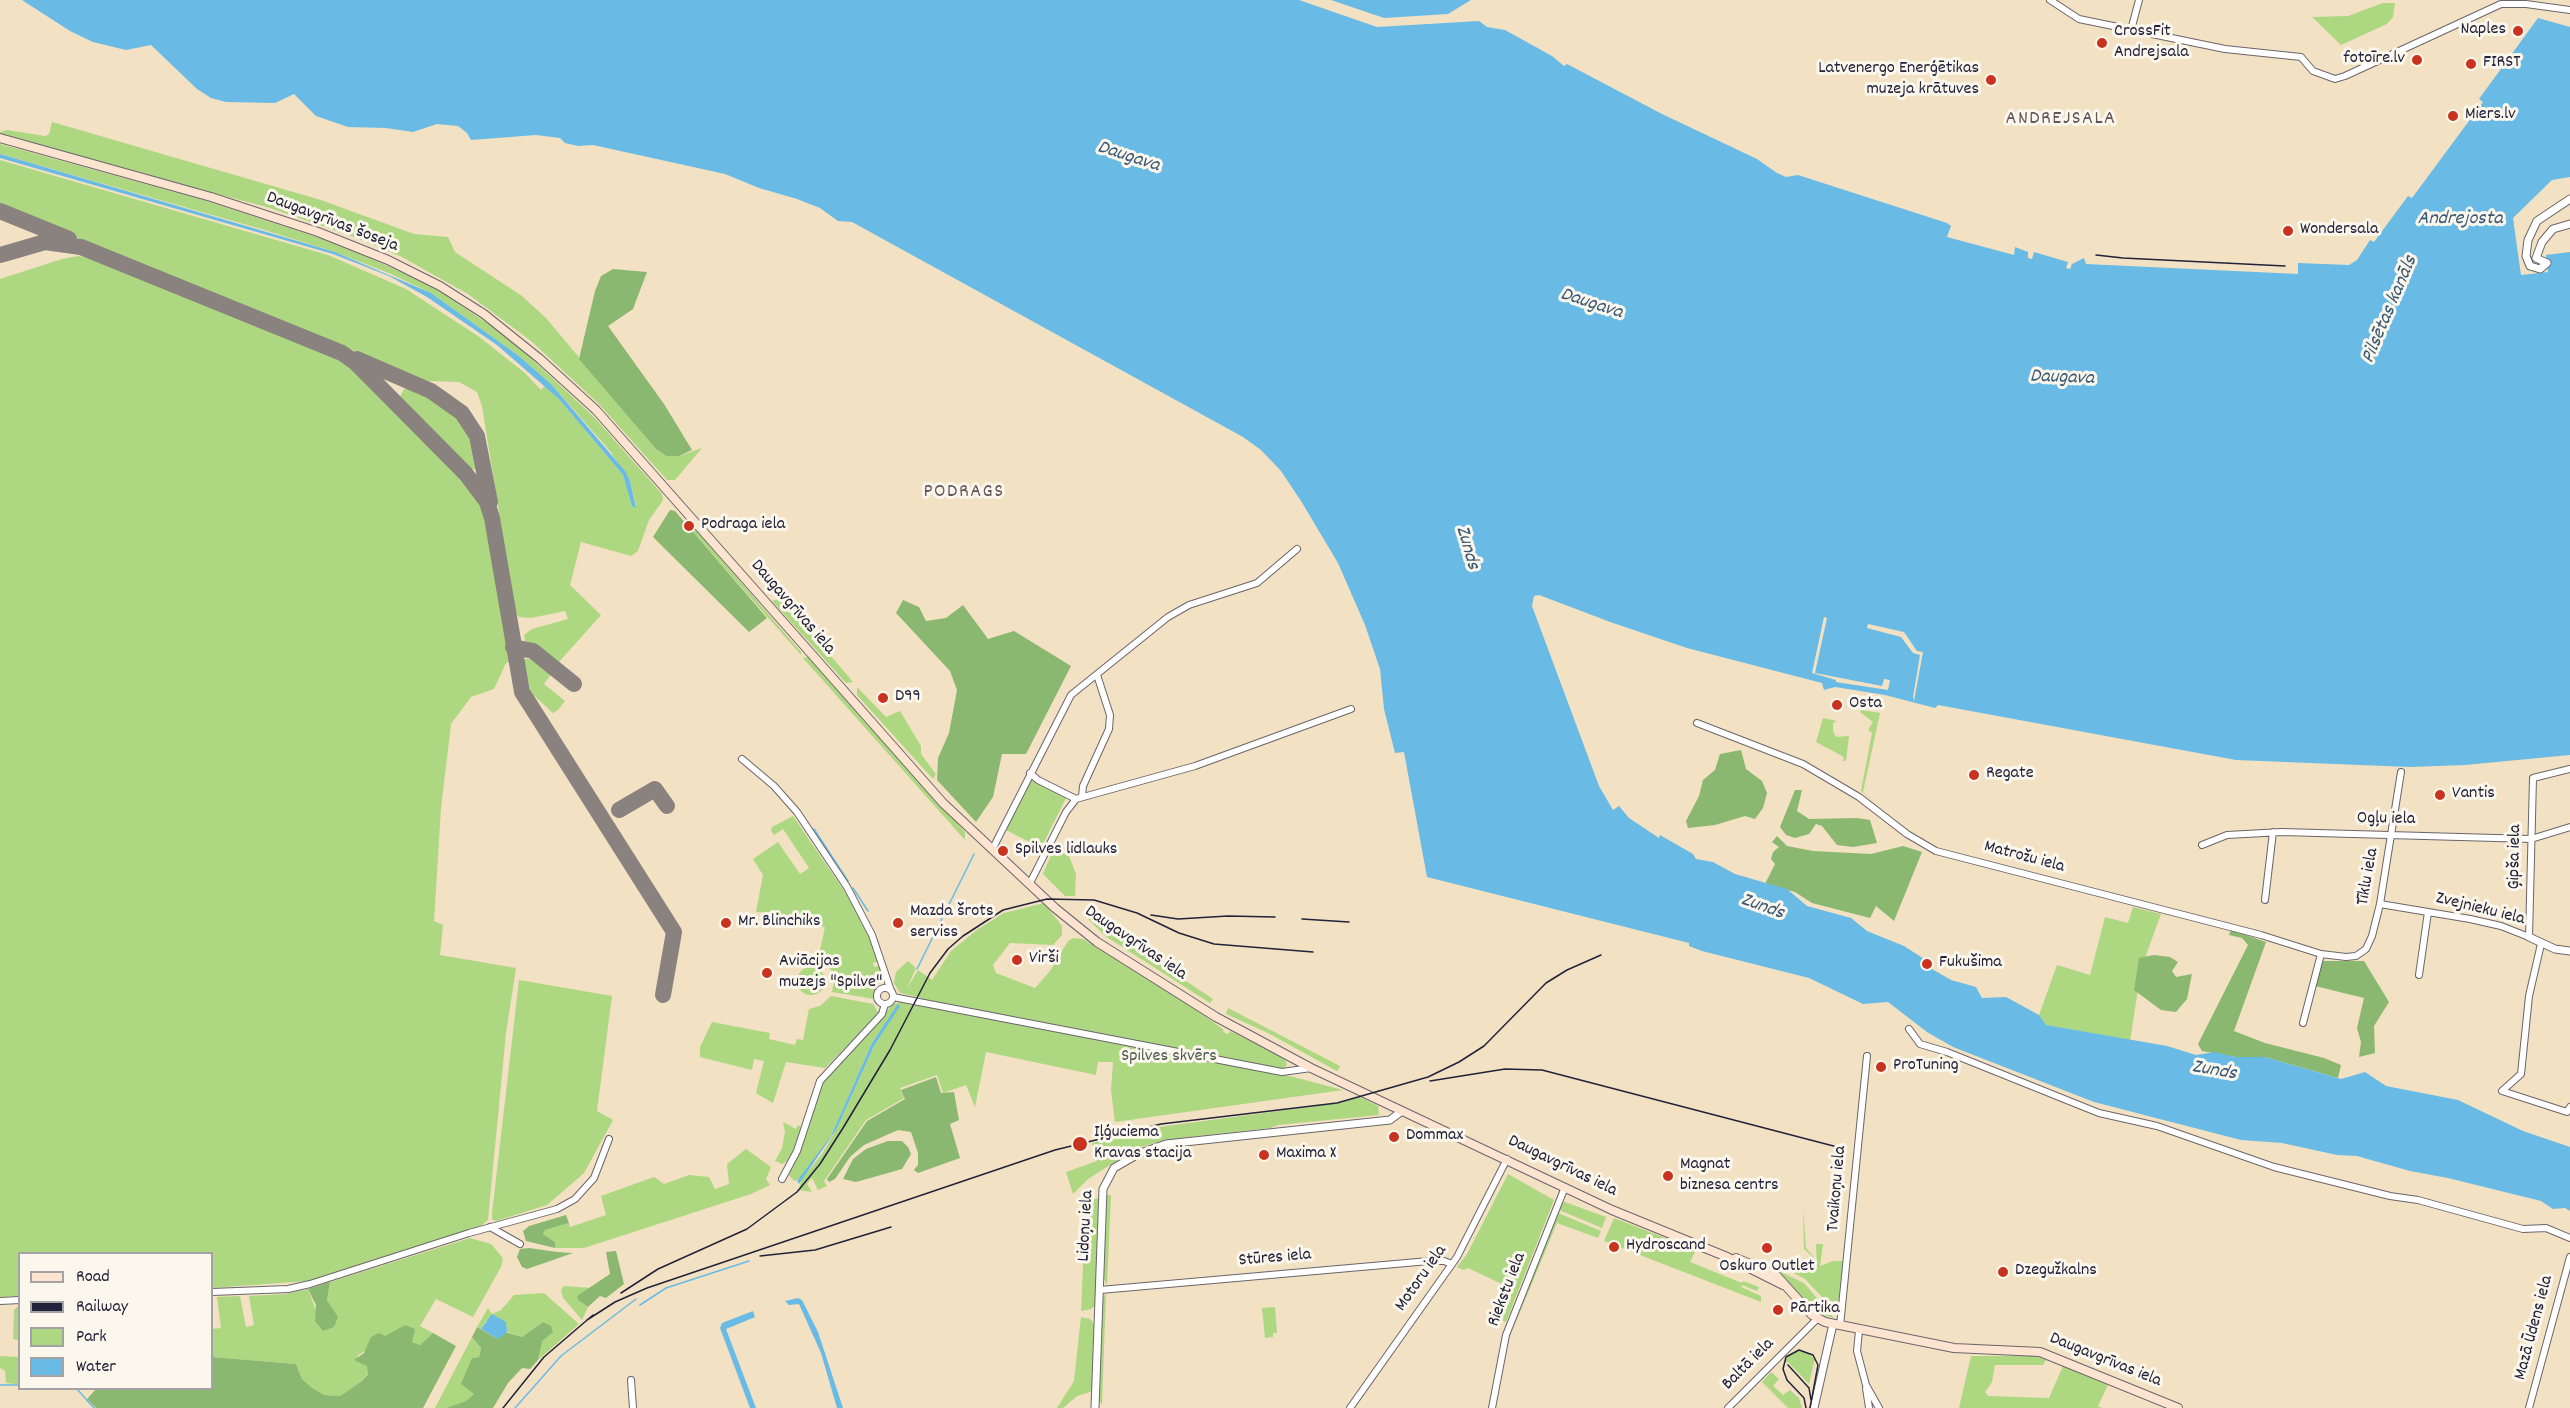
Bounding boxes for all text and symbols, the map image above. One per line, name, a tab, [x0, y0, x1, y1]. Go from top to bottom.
place label: Naples	[2461, 20, 2506, 42]
place label: CrossFit Andrejsala	[2114, 22, 2189, 64]
marker: Naples	[2511, 24, 2525, 38]
marker: CrossFit Andrejsala	[2095, 36, 2109, 50]
place label: fotoīre.lv	[2343, 49, 2405, 71]
marker: fotoīre.lv	[2410, 53, 2424, 67]
place label: FIRST	[2483, 53, 2521, 75]
marker: FIRST	[2464, 57, 2478, 71]
place label: Latvenergo Enerģētikas muzeja krātuves	[1818, 59, 1979, 101]
marker: Latvenergo Enerģētikas muzeja krātuves	[1984, 73, 1998, 87]
place label: Miers.lv	[2465, 105, 2516, 127]
district label: ANDREJSALA	[2005, 108, 2117, 132]
marker: Miers.lv	[2446, 109, 2460, 123]
water label: Daugava	[1094, 137, 1162, 179]
street label: Daugavgrīvas šoseja	[263, 188, 401, 258]
water label: Andrejosta	[2417, 208, 2503, 232]
place label: Wondersala	[2300, 220, 2378, 242]
marker: Wondersala	[2281, 224, 2295, 238]
water label: Pilsētas kanāls	[2358, 253, 2424, 367]
water label: Daugava	[1557, 284, 1625, 326]
water label: Daugava	[2030, 366, 2094, 392]
district label: PODRAGS	[924, 481, 1004, 505]
place label: Podraga iela	[701, 515, 785, 537]
marker: Podraga iela	[682, 519, 696, 533]
water label: Zunds	[1448, 523, 1484, 573]
street label: Daugavgrīvas iela	[745, 556, 839, 660]
place label: D99	[895, 687, 921, 709]
marker: D99	[876, 691, 890, 705]
place label: Osta	[1849, 694, 1882, 716]
marker: Osta	[1830, 698, 1844, 712]
place label: Regate	[1986, 764, 2034, 786]
marker: Regate	[1967, 768, 1981, 782]
place label: Vantis	[2452, 784, 2495, 806]
marker: Vantis	[2433, 788, 2447, 802]
street label: Ogļu iela	[2357, 809, 2415, 831]
street label: Ģipša iela	[2505, 824, 2527, 890]
street label: Matrožu iela	[1981, 837, 2067, 879]
place label: Spilves lidlauks	[1015, 840, 1117, 862]
marker: Spilves lidlauks	[996, 844, 1010, 858]
street label: Tīklu iela	[2353, 847, 2385, 907]
water label: Zunds	[1737, 889, 1787, 927]
street label: Zvejnieku iela	[2433, 889, 2527, 931]
place label: Mazda šrots serviss	[910, 902, 994, 944]
street label: Daugavgrīvas iela	[1080, 902, 1190, 986]
place label: Mr. Blinchiks	[738, 912, 820, 934]
marker: Mr. Blinchiks	[719, 916, 733, 930]
marker: Mazda šrots serviss	[891, 916, 905, 930]
place label: Virši	[1029, 949, 1059, 971]
place label: Aviācijas muzejs "Spilve"	[779, 952, 882, 994]
marker: Virši	[1010, 953, 1024, 967]
place label: Fukušima	[1939, 953, 2002, 975]
marker: Fukušima	[1920, 957, 1934, 971]
marker: Aviācijas muzejs "Spilve"	[760, 966, 774, 980]
park label: Spilves skvērs	[1121, 1047, 1217, 1069]
place label: ProTuning	[1893, 1056, 1959, 1078]
water label: Zunds	[2190, 1056, 2238, 1088]
marker: ProTuning	[1874, 1060, 1888, 1074]
place label: Iļģuciema Kravas stacija	[1094, 1123, 1191, 1166]
place label: Dommax	[1406, 1126, 1463, 1148]
marker: Dommax	[1387, 1130, 1401, 1144]
street label: Daugavgrīvas iela	[1504, 1131, 1620, 1203]
marker: Iļģuciema Kravas stacija	[1071, 1135, 1089, 1153]
place label: Maxima X	[1276, 1144, 1336, 1166]
street label: Tvaikoņu iela	[1823, 1145, 1853, 1233]
marker: Maxima X	[1257, 1148, 1271, 1162]
place label: Magnat biznesa centrs	[1680, 1155, 1779, 1198]
marker: Magnat biznesa centrs	[1661, 1169, 1675, 1183]
street label: Lidoņu iela	[1074, 1190, 1100, 1262]
place label: Hydroscand	[1626, 1236, 1706, 1258]
marker: Hydroscand	[1607, 1240, 1621, 1254]
marker: Oskuro Outlet	[1760, 1241, 1774, 1255]
street label: Motoru iela	[1391, 1242, 1453, 1316]
street label: Stūres iela	[1238, 1245, 1312, 1273]
street label: Riekstu iela	[1484, 1250, 1532, 1330]
legend	[18, 1252, 213, 1390]
place label: Oskuro Outlet	[1719, 1257, 1815, 1279]
place label: Dzegužkalns	[2015, 1261, 2097, 1283]
text: Road	[76, 1265, 110, 1290]
marker: Dzegužkalns	[1996, 1265, 2010, 1279]
street label: Mazā Ūdens iela	[2511, 1273, 2559, 1383]
text: Railway	[76, 1295, 128, 1320]
place label: Pārtika	[1790, 1299, 1840, 1321]
marker: Pārtika	[1771, 1303, 1785, 1317]
text: Park	[76, 1325, 107, 1350]
street label: Daugavgrīvas iela	[2046, 1329, 2164, 1393]
street label: Baltā iela	[1718, 1334, 1780, 1396]
text: Water	[76, 1355, 116, 1380]

